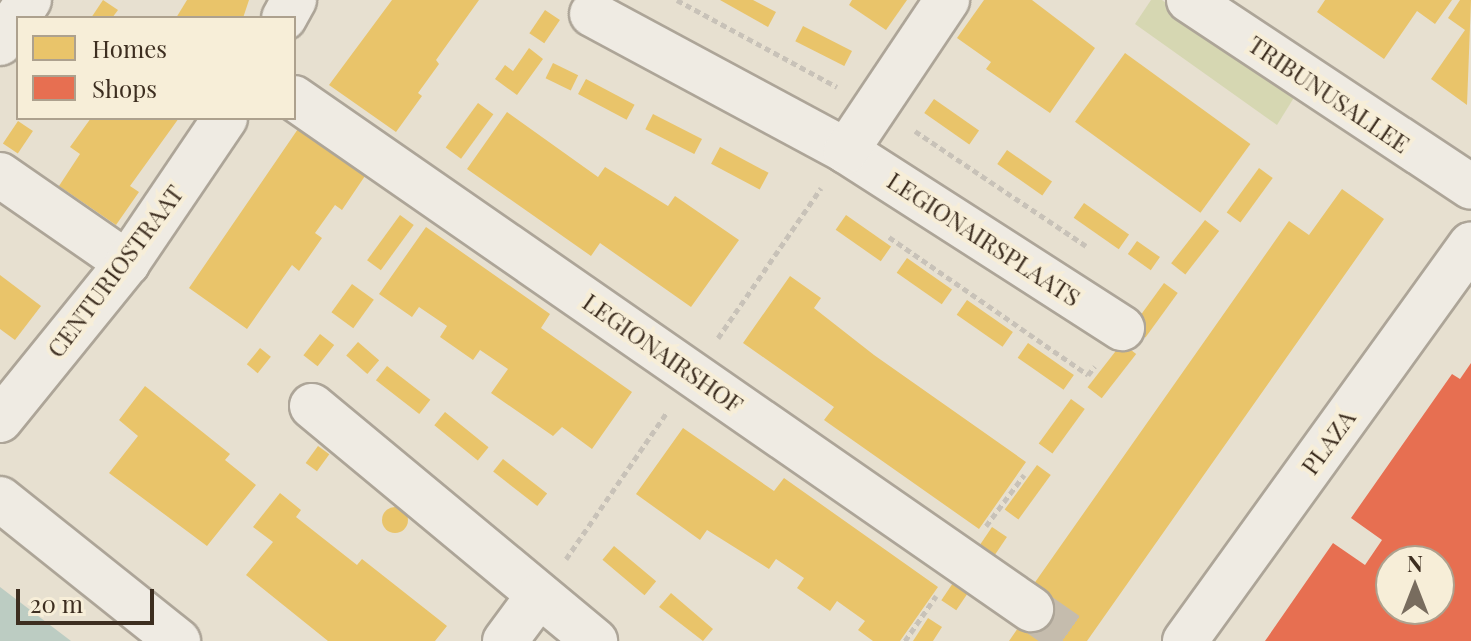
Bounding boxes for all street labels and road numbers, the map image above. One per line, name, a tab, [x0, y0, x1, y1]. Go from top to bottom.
street label: TRIBUNUSALLEE	[1243, 29, 1415, 159]
street label: LEGIONAIRSPLAATS	[882, 166, 1086, 312]
street label: CENTURIOSTRAAT	[41, 179, 189, 363]
street label: LEGIONAIRSHOF	[578, 287, 748, 419]
street label: PLAZA	[1295, 404, 1361, 480]

